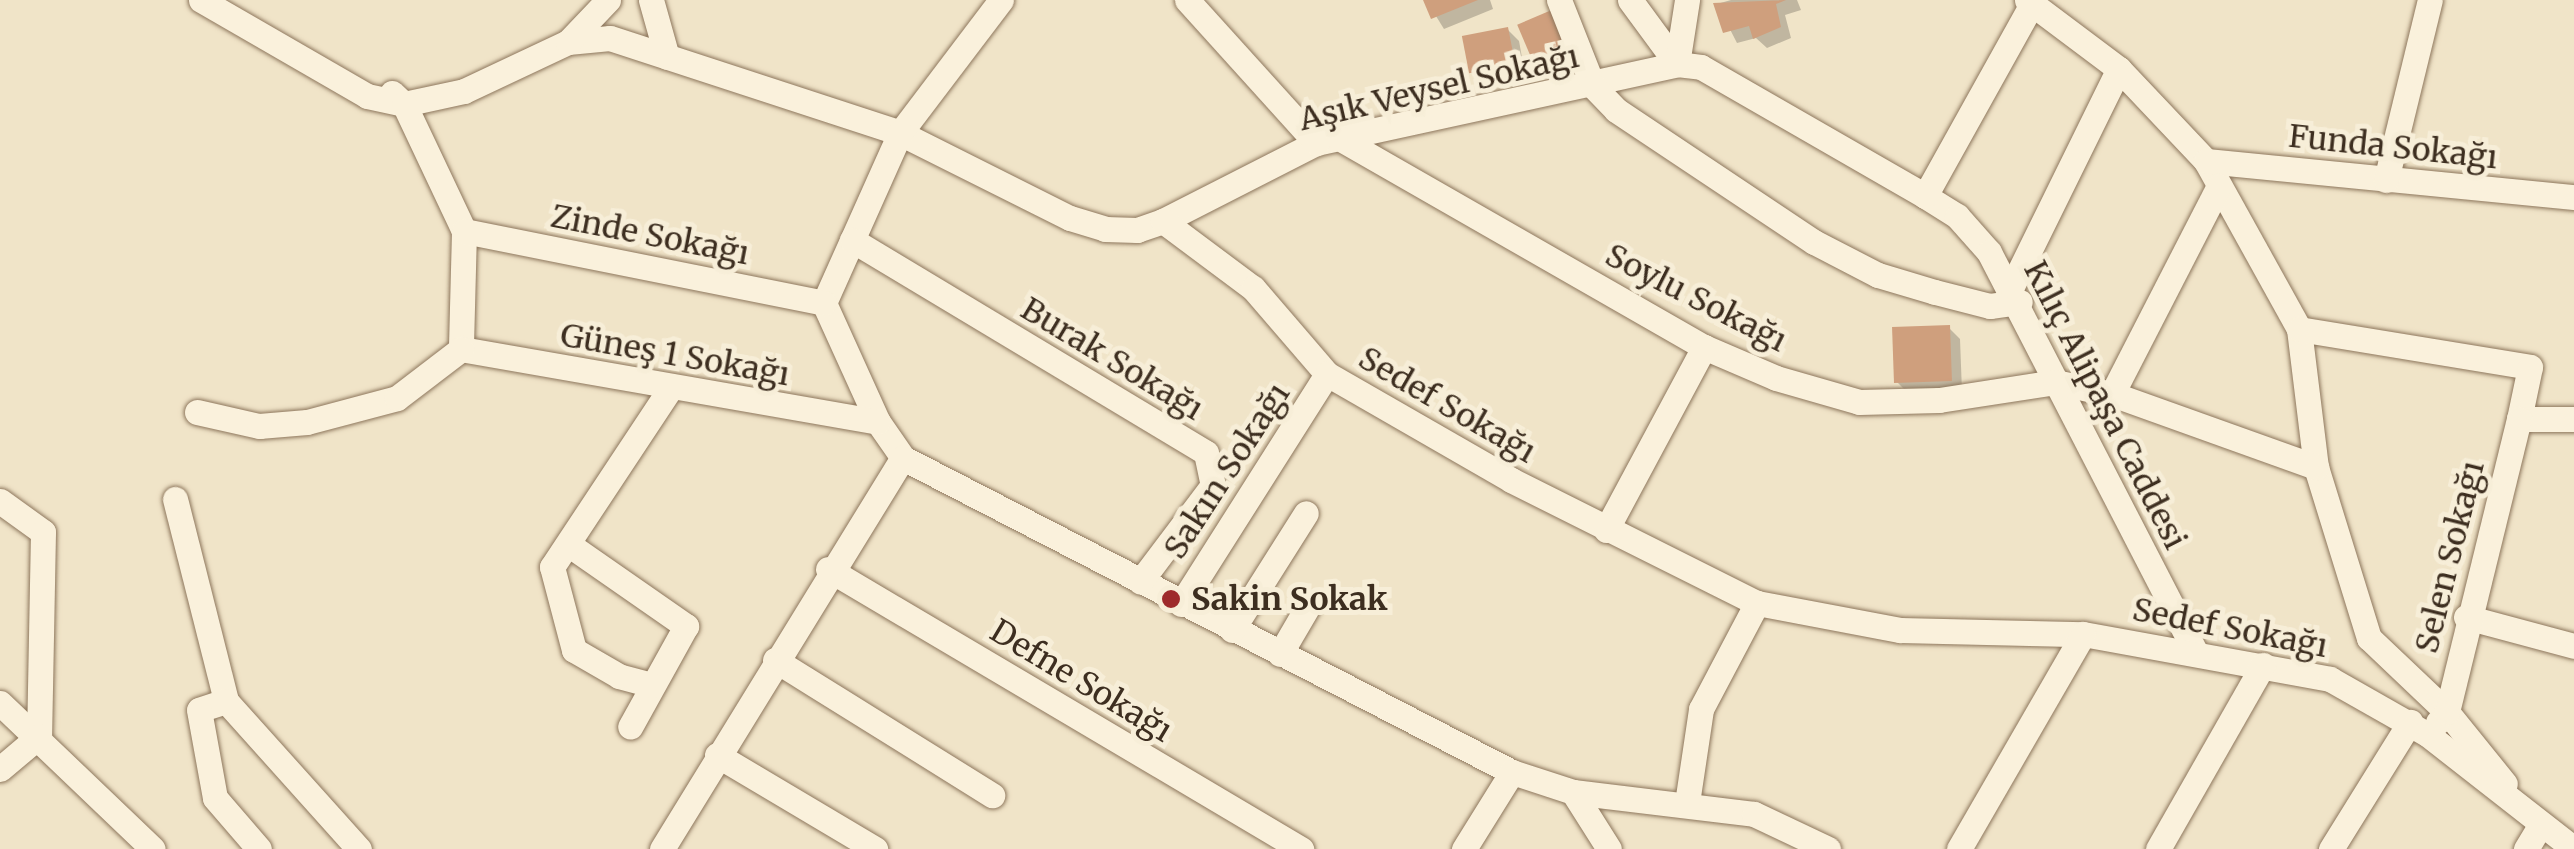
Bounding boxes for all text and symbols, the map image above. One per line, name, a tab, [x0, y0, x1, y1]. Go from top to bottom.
street label: Aşık Veysel Sokağı	[1295, 37, 1583, 139]
street label: Funda Sokağı	[2287, 117, 2499, 177]
street label: Zinde Sokağı	[548, 197, 752, 273]
street label: Soylu Sokağı	[1599, 236, 1793, 360]
street label: Kılıç Alipaşa Caddesi	[2016, 254, 2194, 556]
street label: Burak Sokağı	[1014, 290, 1210, 428]
street label: Güneş 1 Sokağı	[558, 316, 792, 394]
street label: Sedef Sokağı	[1352, 339, 1542, 471]
street label: Sakın Sokağı	[1156, 376, 1298, 566]
street label: Selen Sokağı	[2408, 457, 2492, 657]
place label: Sakin Sokak	[1191, 580, 1388, 618]
marker: Sakin Sokak	[1160, 588, 1182, 610]
street label: Sedef Sokağı	[2129, 590, 2331, 666]
street label: Defne Sokağı	[983, 612, 1179, 750]

